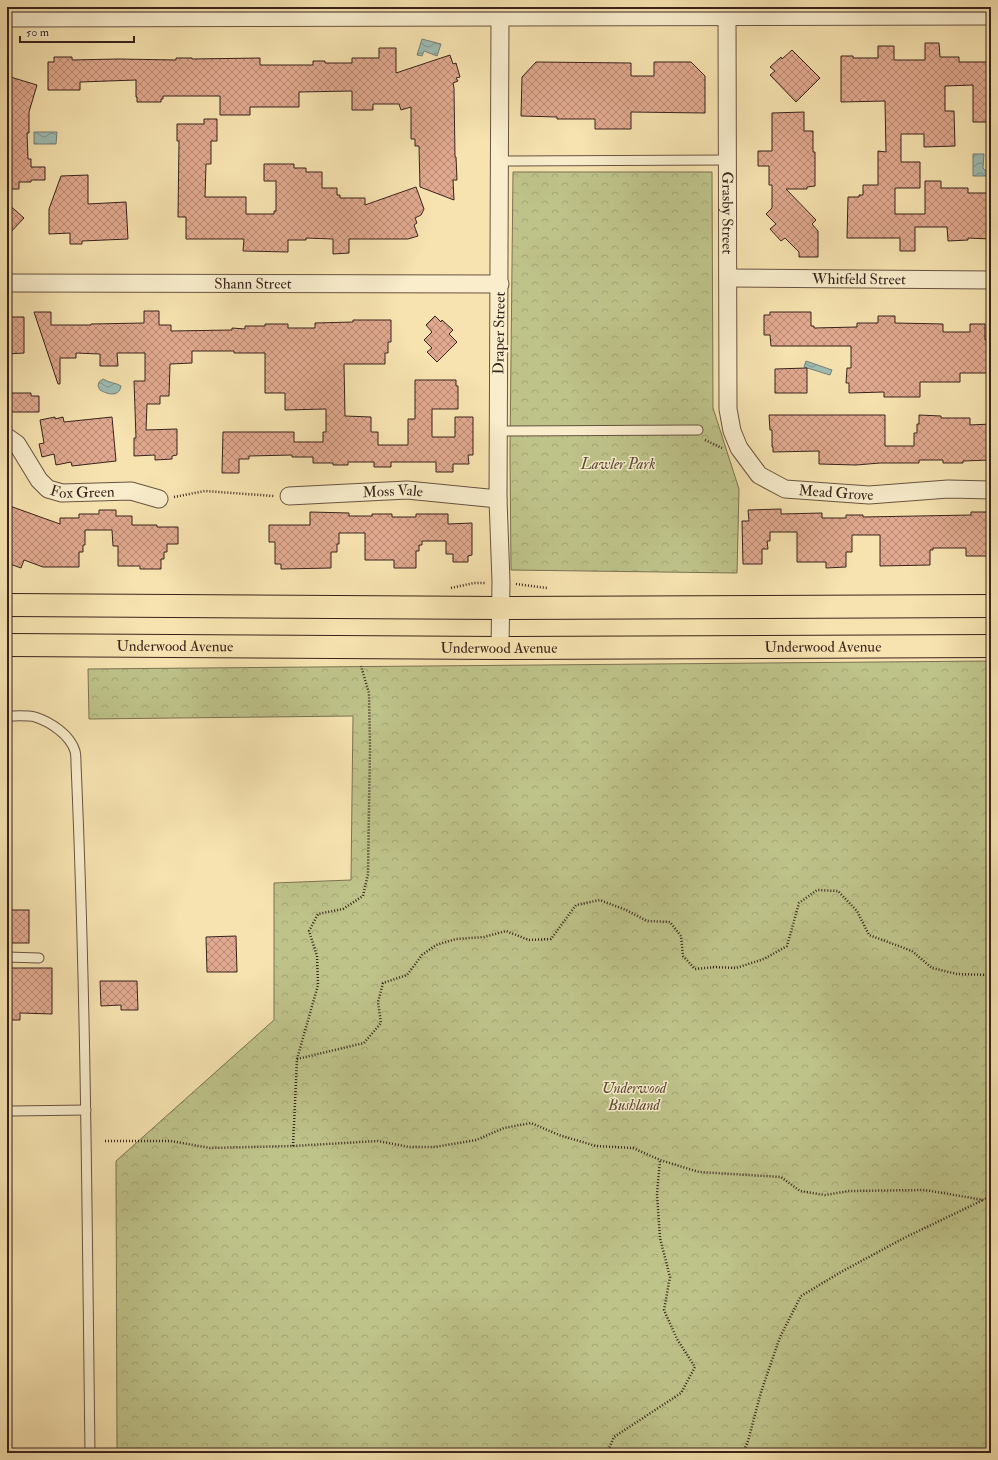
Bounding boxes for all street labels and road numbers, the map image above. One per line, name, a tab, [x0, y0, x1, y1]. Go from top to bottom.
street label: Grasby Street	[717, 172, 737, 255]
street label: Whitfeld Street	[811, 270, 906, 289]
street label: Shann Street	[214, 274, 292, 294]
street label: Draper Street	[489, 291, 511, 375]
street label: Fox Green	[48, 481, 115, 503]
street label: Moss Vale	[362, 481, 424, 502]
street label: Mead Grove	[798, 481, 874, 505]
street label: Underwood Avenue	[117, 637, 233, 656]
street label: Underwood Avenue	[765, 637, 881, 657]
street label: Underwood Avenue	[441, 639, 557, 658]

